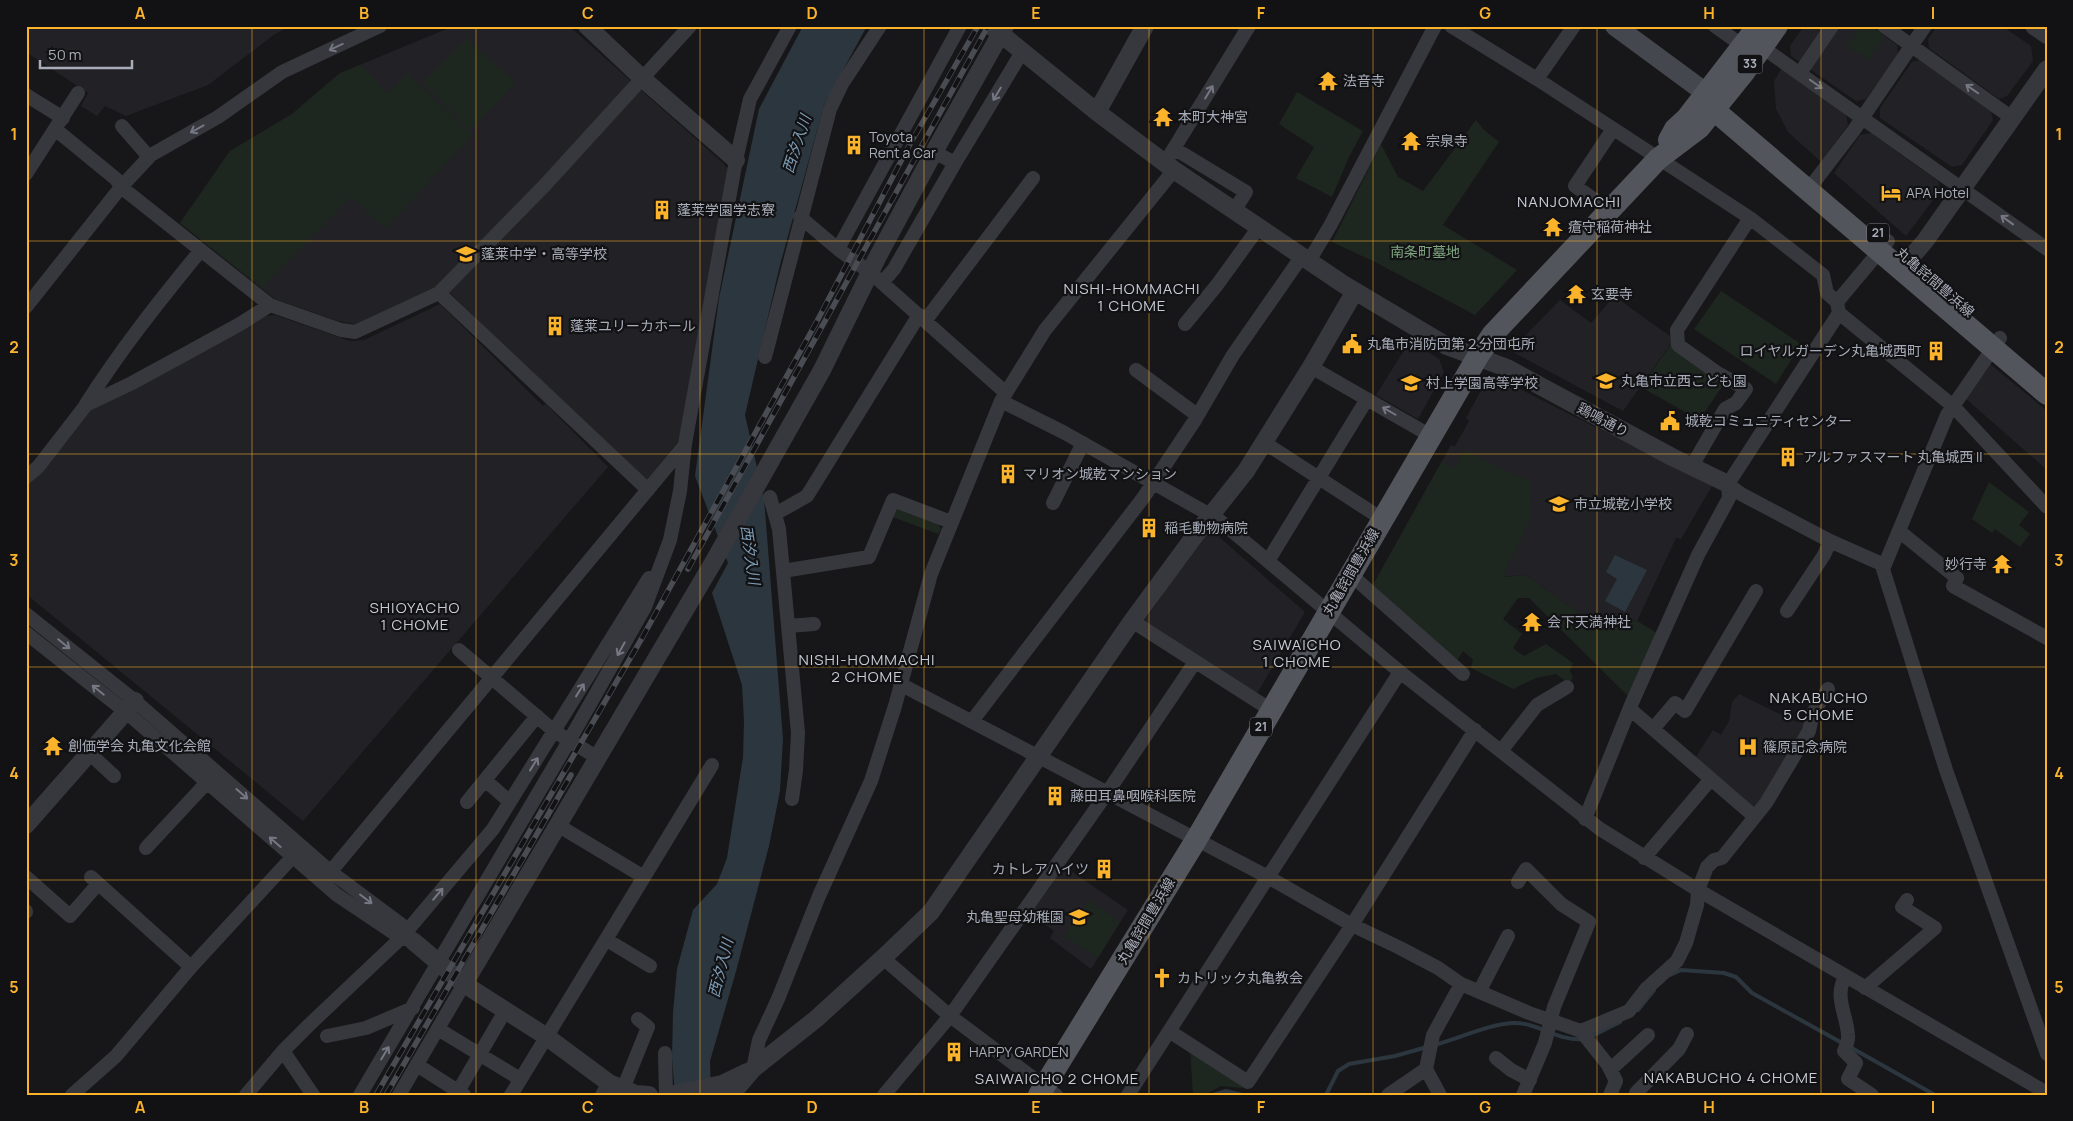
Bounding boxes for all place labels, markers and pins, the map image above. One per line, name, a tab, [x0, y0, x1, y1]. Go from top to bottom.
temple icon: 法音寺	[1317, 70, 1339, 92]
place label: 法音寺	[1343, 71, 1385, 90]
temple icon: 本町大神宮	[1152, 106, 1174, 128]
place label: 本町大神宮	[1178, 107, 1248, 126]
place label: Toyota Rent a Car	[869, 127, 936, 162]
temple icon: 宗泉寺	[1400, 130, 1422, 152]
place label: 宗泉寺	[1426, 131, 1468, 150]
building icon: Toyota Rent a Car	[843, 134, 865, 156]
hotel icon: APA Hotel	[1880, 182, 1902, 204]
place label: APA Hotel	[1906, 183, 1969, 202]
building icon: 蓬莱学園学志寮	[651, 199, 673, 221]
place label: 蓬莱学園学志寮	[677, 200, 775, 219]
temple icon: 瘡守稲荷神社	[1542, 216, 1564, 238]
place label: 瘡守稲荷神社	[1568, 217, 1652, 236]
school or university icon: 蓬莱中学・高等学校	[455, 243, 477, 265]
place label: 蓬莱中学・高等学校	[481, 244, 607, 263]
temple icon: 玄要寺	[1565, 283, 1587, 305]
place label: 玄要寺	[1591, 284, 1633, 303]
building icon: 蓬莱ユリーカホール	[544, 315, 566, 337]
place label: 蓬莱ユリーカホール	[570, 316, 696, 335]
public building icon: 丸亀市消防団第２分団屯所	[1341, 333, 1363, 355]
place label: 丸亀市消防団第２分団屯所	[1367, 334, 1535, 353]
building icon: ロイヤルガーデン丸亀城西町	[1925, 340, 1947, 362]
place label: ロイヤルガーデン丸亀城西町	[1740, 341, 1921, 360]
school or university icon: 丸亀市立西こども園	[1595, 370, 1617, 392]
place label: 丸亀市立西こども園	[1621, 371, 1747, 390]
school or university icon: 村上学園高等学校	[1400, 372, 1422, 394]
place label: 村上学園高等学校	[1426, 373, 1538, 392]
public building icon: 城乾コミュニティセンター	[1659, 410, 1681, 432]
place label: 城乾コミュニティセンター	[1685, 411, 1852, 430]
building icon: アルファスマート 丸亀城西 II	[1777, 446, 1799, 468]
place label: アルファスマート 丸亀城西 II	[1803, 447, 1983, 466]
building icon: マリオン城乾マンション	[997, 463, 1019, 485]
place label: マリオン城乾マンション	[1023, 464, 1177, 483]
school or university icon: 市立城乾小学校	[1548, 493, 1570, 515]
place label: 市立城乾小学校	[1574, 494, 1672, 513]
building icon: 稲毛動物病院	[1138, 517, 1160, 539]
place label: 稲毛動物病院	[1164, 518, 1248, 537]
temple icon: 妙行寺	[1991, 553, 2013, 575]
place label: 妙行寺	[1945, 554, 1987, 573]
temple icon: 会下天満神社	[1521, 611, 1543, 633]
place label: 会下天満神社	[1547, 612, 1631, 631]
temple icon: 創価学会 丸亀文化会館	[42, 735, 64, 757]
place label: 創価学会 丸亀文化会館	[68, 736, 211, 755]
hospital icon: 篠原記念病院	[1737, 736, 1759, 758]
place label: 篠原記念病院	[1763, 737, 1847, 756]
building icon: 藤田耳鼻咽喉科医院	[1044, 785, 1066, 807]
place label: 藤田耳鼻咽喉科医院	[1070, 786, 1196, 805]
building icon: カトレアハイツ	[1093, 858, 1115, 880]
place label: カトレアハイツ	[992, 859, 1089, 878]
school or university icon: 丸亀聖母幼稚園	[1068, 906, 1090, 928]
place label: 丸亀聖母幼稚園	[966, 907, 1064, 926]
church icon: カトリック丸亀教会	[1151, 967, 1173, 989]
place label: カトリック丸亀教会	[1177, 968, 1303, 987]
building icon: HAPPY GARDEN	[943, 1041, 965, 1063]
place label: HAPPY GARDEN	[969, 1042, 1069, 1061]

